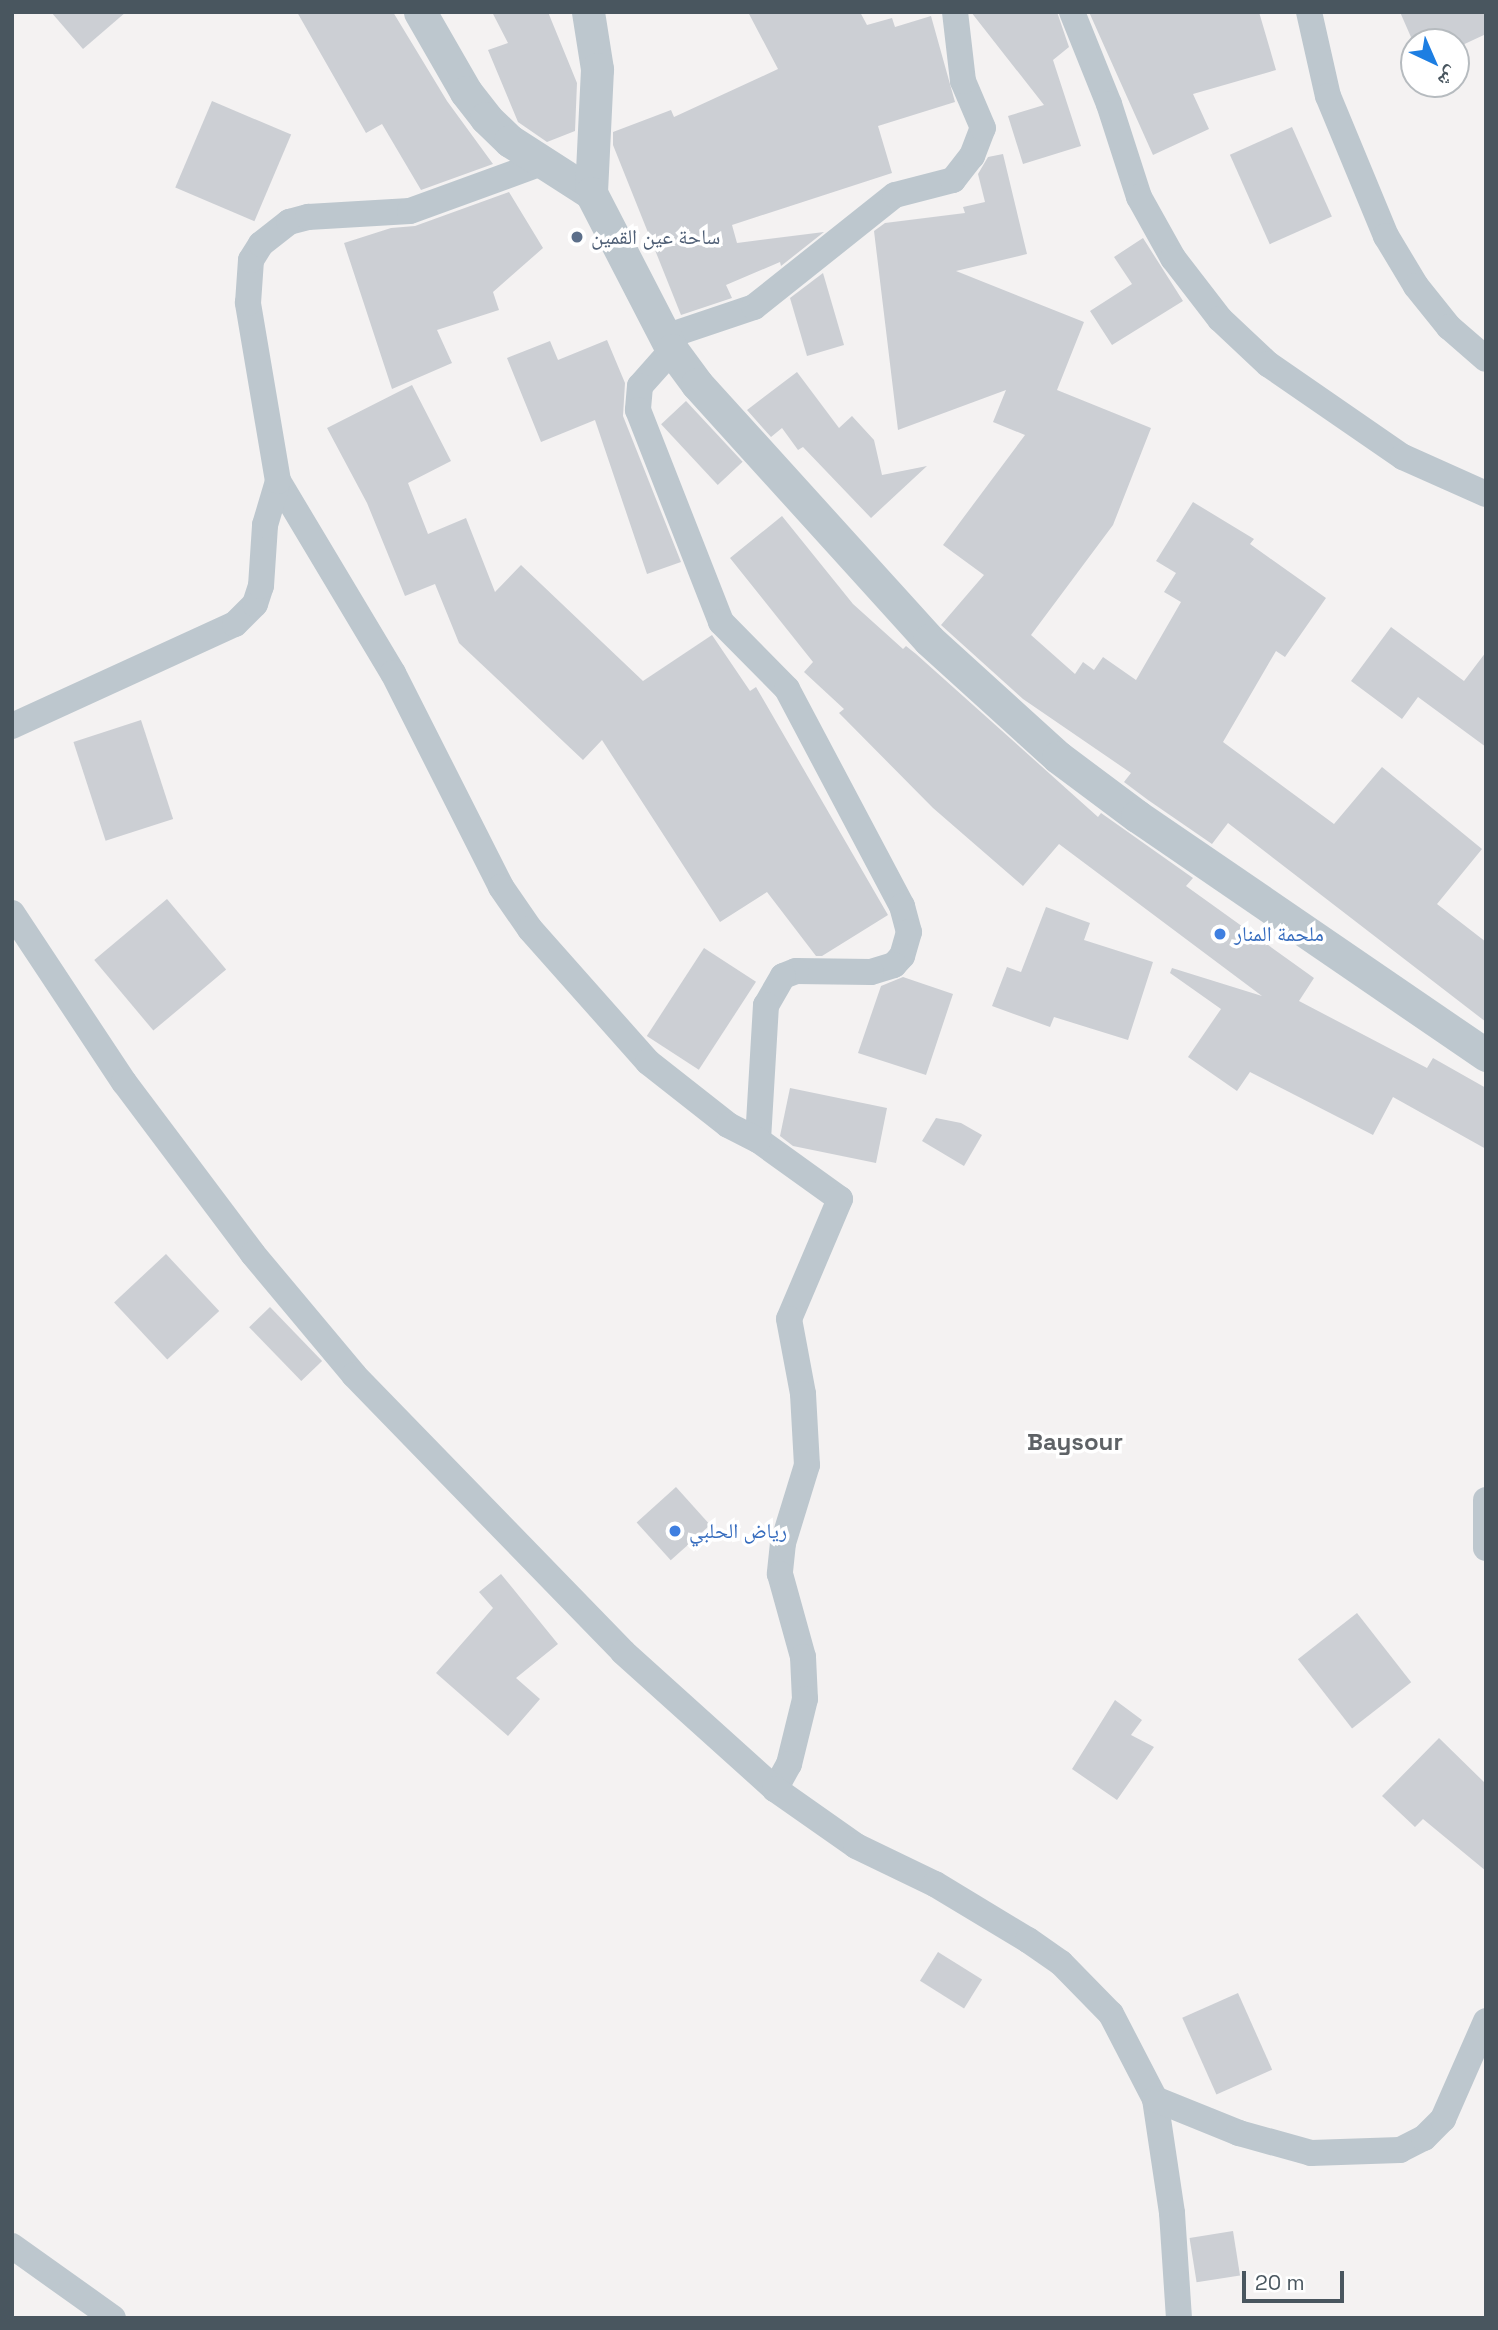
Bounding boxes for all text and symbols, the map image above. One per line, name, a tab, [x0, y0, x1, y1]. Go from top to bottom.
north arrow	[1400, 28, 1470, 98]
text: ش	[1433, 61, 1464, 93]
place label: ساحة عين القمين	[591, 224, 720, 250]
marker: ساحة عين القمين	[569, 229, 585, 245]
place label: ملحمة المنار	[1234, 921, 1324, 947]
marker: ملحمة المنار	[1212, 926, 1228, 942]
district label: Baysour	[1027, 1428, 1123, 1456]
place label: رياض الحلبي	[689, 1518, 787, 1544]
marker: رياض الحلبي	[667, 1523, 683, 1539]
scale bar	[1246, 2256, 1348, 2300]
text: 20 m	[1255, 2269, 1305, 2296]

